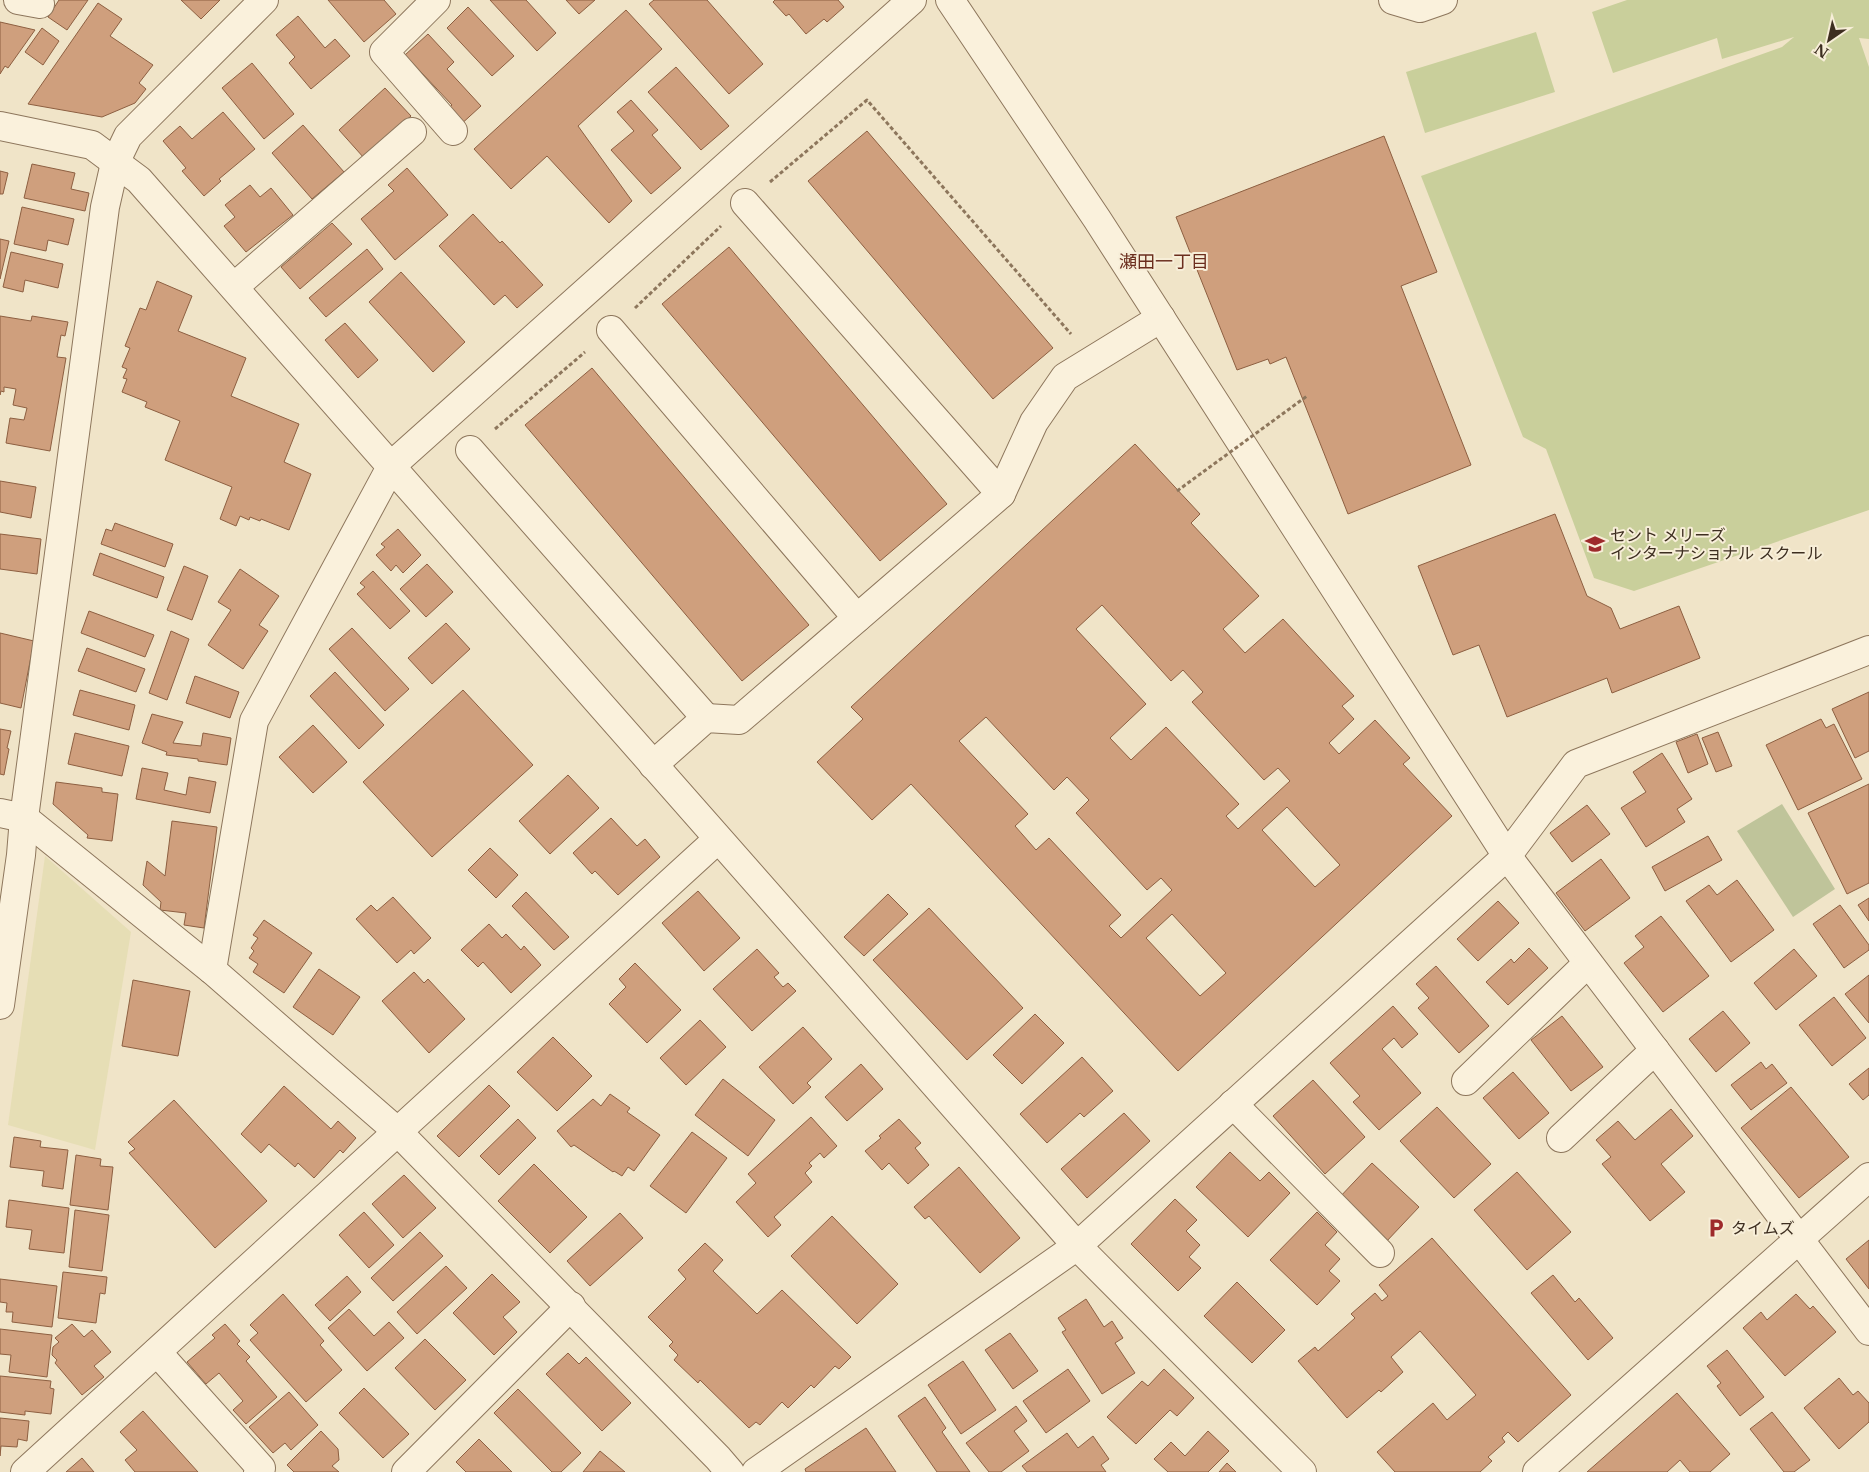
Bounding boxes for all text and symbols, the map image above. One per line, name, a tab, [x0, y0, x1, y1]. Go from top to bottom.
north arrow	[1804, 15, 1854, 65]
text: N	[1811, 40, 1832, 62]
district label: 瀬田一丁目	[1119, 251, 1209, 273]
place label: セント メリーズ インターナショナル スクール	[1610, 525, 1823, 563]
school or university icon: セント メリーズ インターナショナル スクール	[1584, 533, 1606, 555]
parking icon: タイムズ	[1705, 1217, 1727, 1239]
place label: タイムズ	[1731, 1218, 1795, 1238]

